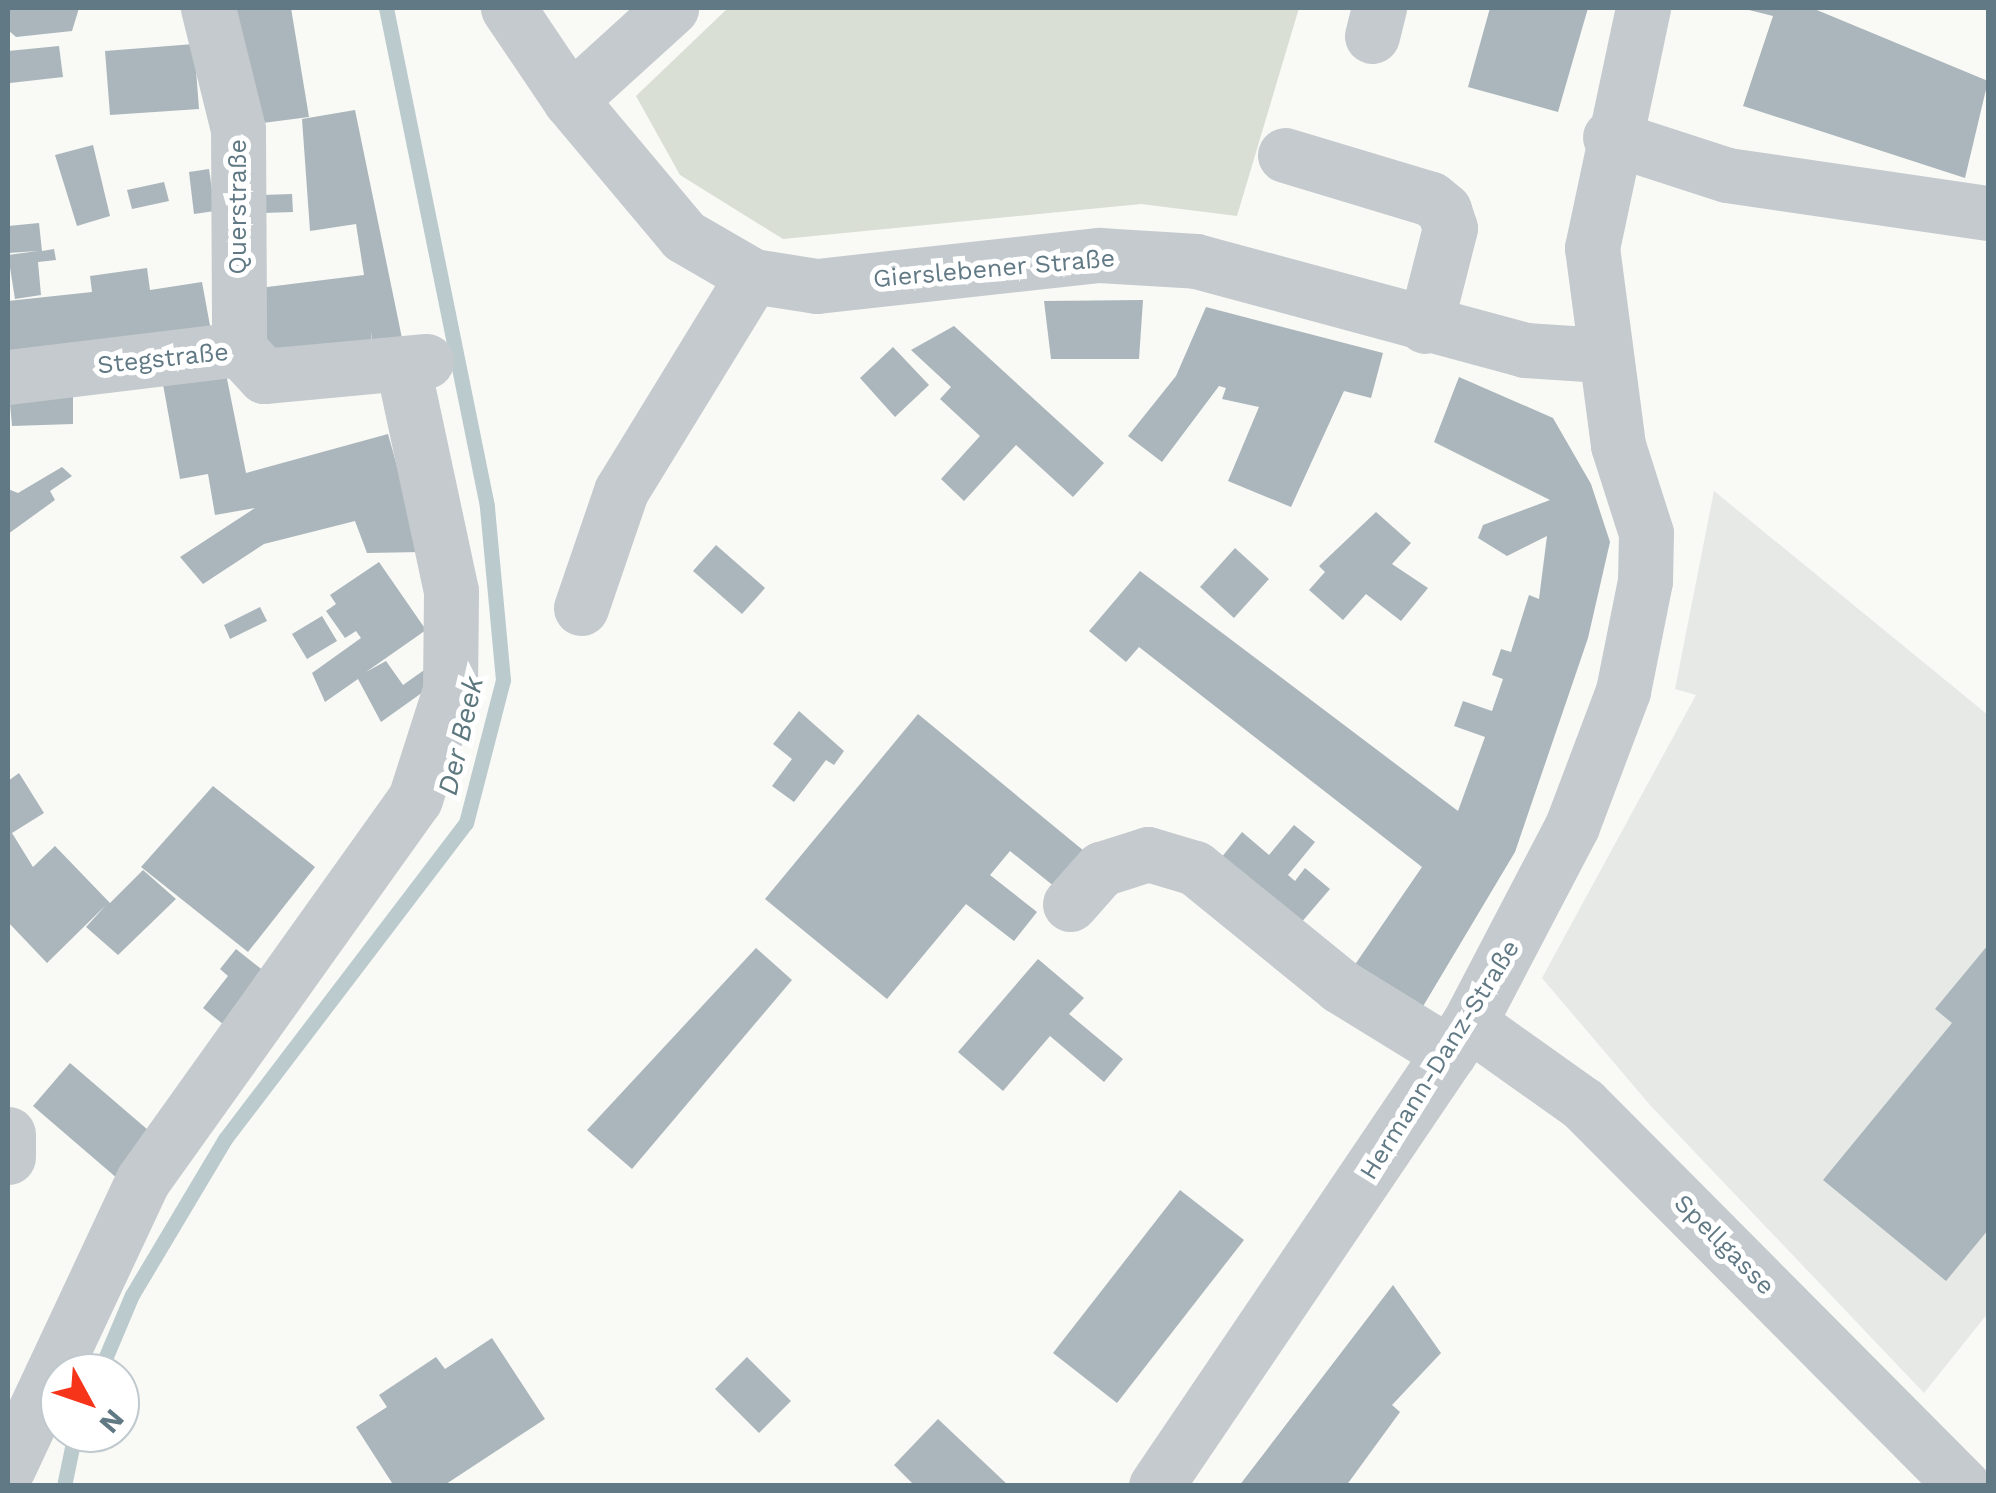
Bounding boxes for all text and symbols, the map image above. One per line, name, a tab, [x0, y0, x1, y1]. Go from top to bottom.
street label: Querstraße	[223, 139, 253, 275]
street label: Gierslebener Straße	[872, 243, 1116, 295]
street label: Stegstraße	[96, 337, 230, 381]
water label: Der Beek	[431, 673, 491, 799]
street label: Hermann-Danz-Straße	[1354, 935, 1526, 1185]
street label: Spellgasse	[1668, 1189, 1780, 1301]
north arrow	[40, 1353, 140, 1453]
text: N	[93, 1403, 131, 1440]

